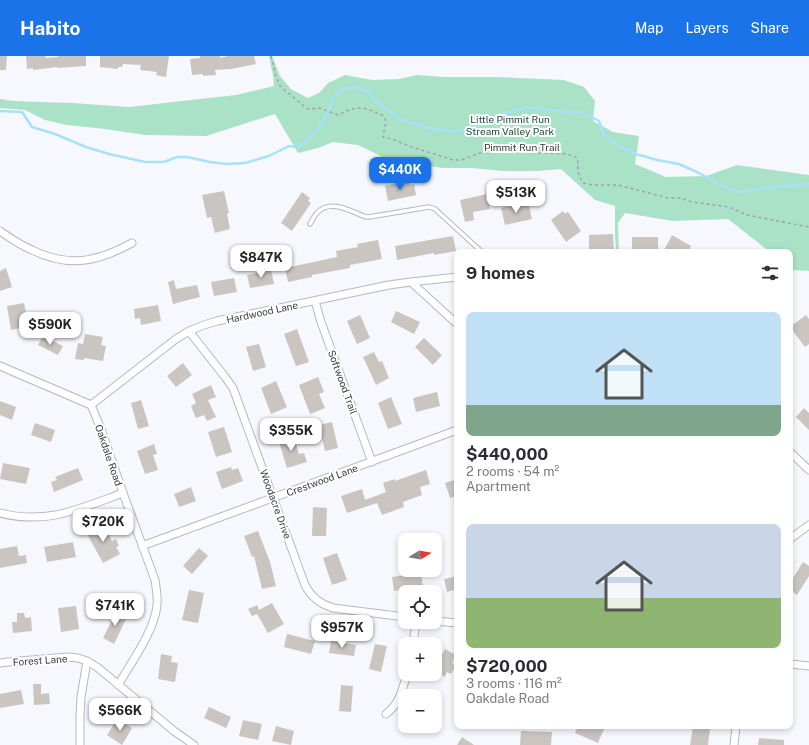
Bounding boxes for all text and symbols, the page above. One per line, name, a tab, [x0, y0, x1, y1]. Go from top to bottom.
text: Habito	[20, 17, 81, 39]
text: Map	[635, 20, 663, 36]
text: Layers	[685, 20, 729, 36]
text: Share	[751, 20, 789, 36]
park label: Little Pimmit Run Stream Valley Park	[466, 113, 555, 137]
street label: Pimmit Run Trail	[484, 141, 560, 153]
pin: $440K	[372, 157, 428, 191]
text: $440K	[378, 162, 422, 177]
pin: $513K	[488, 180, 544, 214]
text: $513K	[495, 185, 537, 200]
pin: $847K	[233, 245, 289, 279]
text: $847K	[239, 250, 283, 265]
icon: filters	[759, 262, 781, 284]
text: 9 homes	[466, 263, 535, 283]
street label: Hardwood Lane	[225, 298, 299, 325]
pin: $590K	[22, 312, 78, 346]
text: $590K	[28, 317, 72, 332]
icon: home	[588, 338, 660, 410]
street label: Softwood Trail	[326, 348, 360, 416]
pin: $355K	[263, 418, 319, 452]
street label: Oakdale Road	[93, 423, 125, 487]
text: $355K	[269, 423, 313, 438]
text: $440,000	[466, 444, 548, 464]
street label: Crestwood Lane	[285, 461, 360, 498]
text: 2 rooms · 54 m²	[466, 464, 559, 479]
street label: Woodacre Drive	[258, 468, 294, 541]
text: Apartment	[466, 479, 531, 494]
pin: $720K	[75, 509, 131, 543]
text: $720K	[82, 514, 124, 529]
north arrow	[398, 533, 442, 577]
map controls	[398, 533, 442, 733]
icon: home	[588, 550, 660, 622]
button: locate	[398, 585, 442, 629]
pin: $741K	[87, 593, 143, 627]
text: $741K	[95, 598, 135, 613]
pin: $957K	[314, 615, 370, 649]
text: $957K	[320, 620, 364, 635]
button: +	[398, 637, 442, 681]
street label: Forest Lane	[12, 652, 68, 668]
text: $720,000	[466, 656, 548, 676]
text: 3 rooms · 116 m²	[466, 676, 562, 691]
button: −	[398, 689, 442, 733]
text: Oakdale Road	[466, 691, 549, 706]
pin: $566K	[92, 698, 148, 732]
text: $566K	[98, 703, 142, 718]

